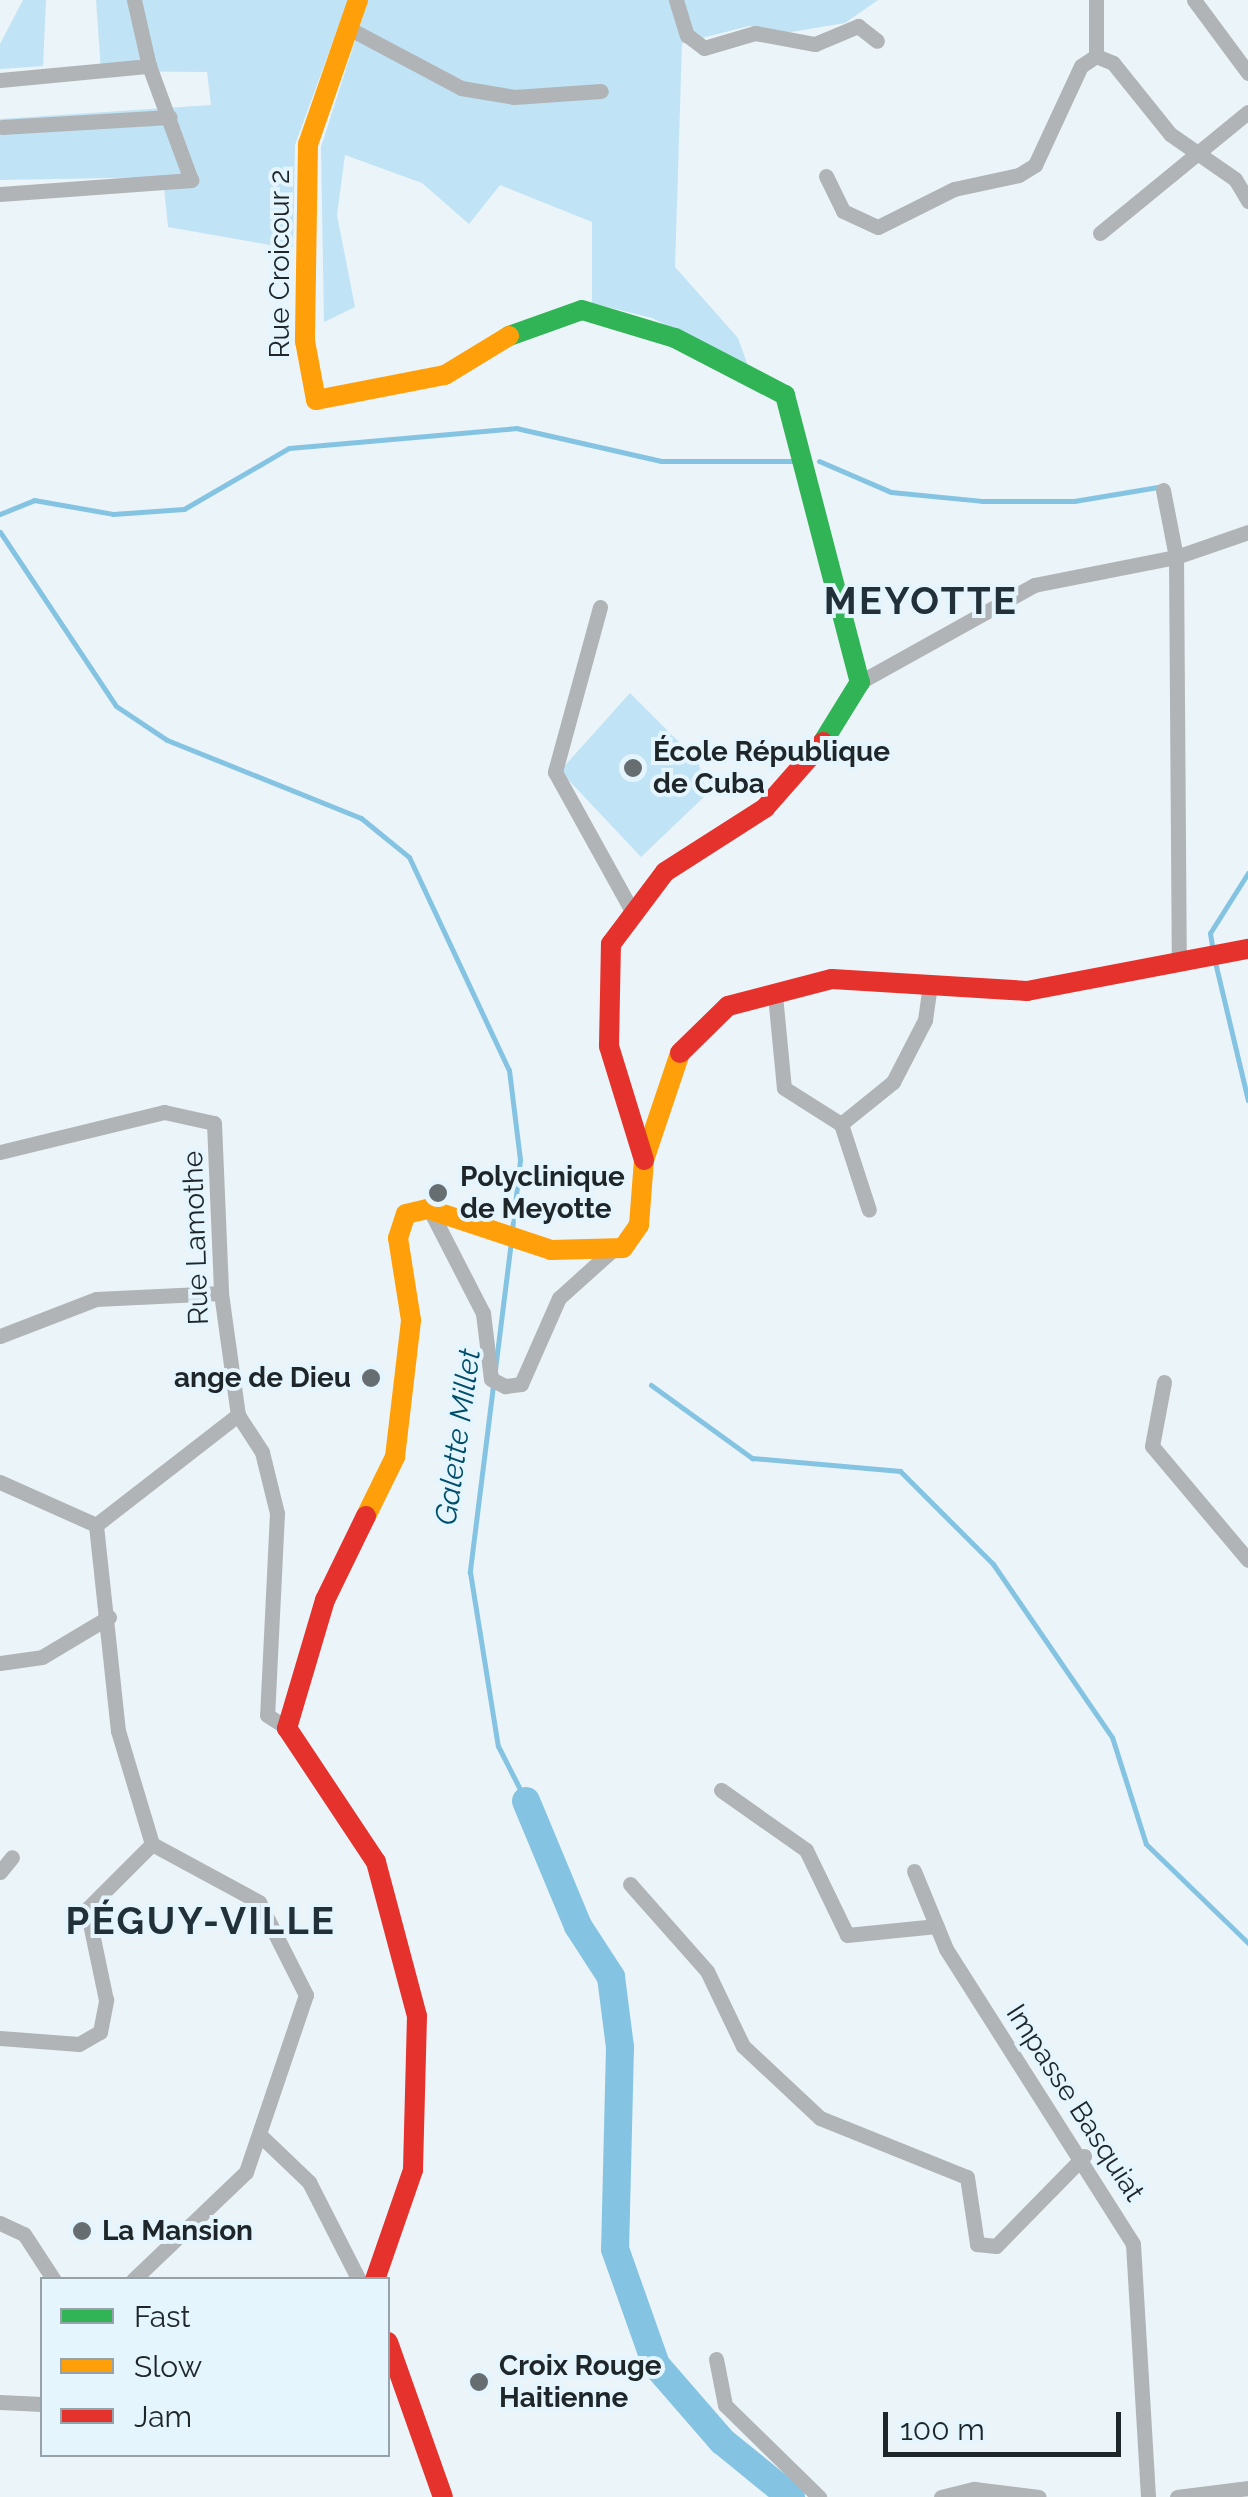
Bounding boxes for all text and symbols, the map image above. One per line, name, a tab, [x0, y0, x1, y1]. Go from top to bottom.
street label: Rue Croicour 2	[263, 169, 297, 359]
district label: MEYOTTE	[824, 578, 1018, 624]
place label: École République de Cuba	[653, 735, 890, 801]
marker: École République de Cuba	[622, 757, 644, 779]
street label: Rue Lamothe	[176, 1150, 216, 1326]
place label: Polyclinique de Meyotte	[460, 1160, 625, 1226]
marker: Polyclinique de Meyotte	[425, 1180, 451, 1206]
water label: Galette Millet	[428, 1347, 488, 1527]
place label: ange de Dieu	[174, 1361, 351, 1395]
marker: ange de Dieu	[360, 1367, 382, 1389]
district label: PÉGUY-VILLE	[66, 1898, 336, 1944]
street label: Impasse Basquiat	[999, 1998, 1151, 2208]
place label: La Mansion	[102, 2214, 253, 2248]
marker: La Mansion	[71, 2220, 93, 2242]
legend	[40, 2277, 390, 2457]
text: Fast	[134, 2299, 191, 2334]
text: Slow	[134, 2349, 202, 2384]
place label: Croix Rouge Haitienne	[499, 2349, 661, 2415]
marker: Croix Rouge Haitienne	[468, 2371, 490, 2393]
scale bar	[888, 2392, 1126, 2454]
text: Jam	[134, 2399, 192, 2434]
text: 100 m	[900, 2412, 985, 2447]

